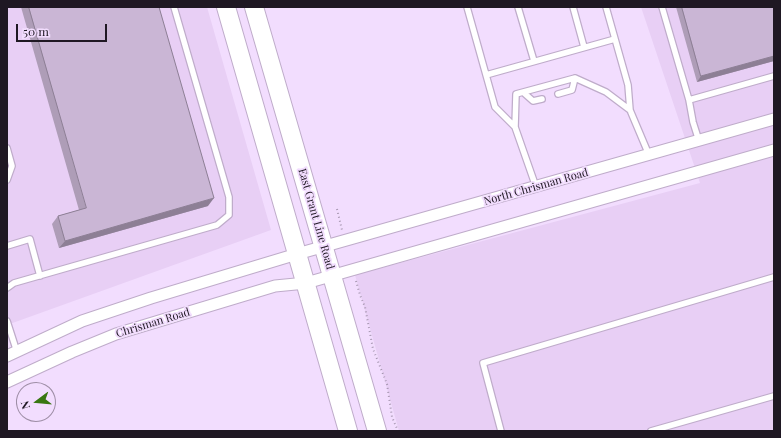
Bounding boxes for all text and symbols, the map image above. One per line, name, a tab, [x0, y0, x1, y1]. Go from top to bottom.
scale bar	[18, 16, 109, 42]
text: 50 m	[23, 23, 49, 39]
street label: North Chrisman Road	[482, 166, 590, 208]
street label: East Grant Line Road	[295, 167, 337, 271]
street label: Chrisman Road	[114, 305, 192, 341]
north arrow	[16, 382, 56, 422]
text: N	[17, 399, 33, 411]

